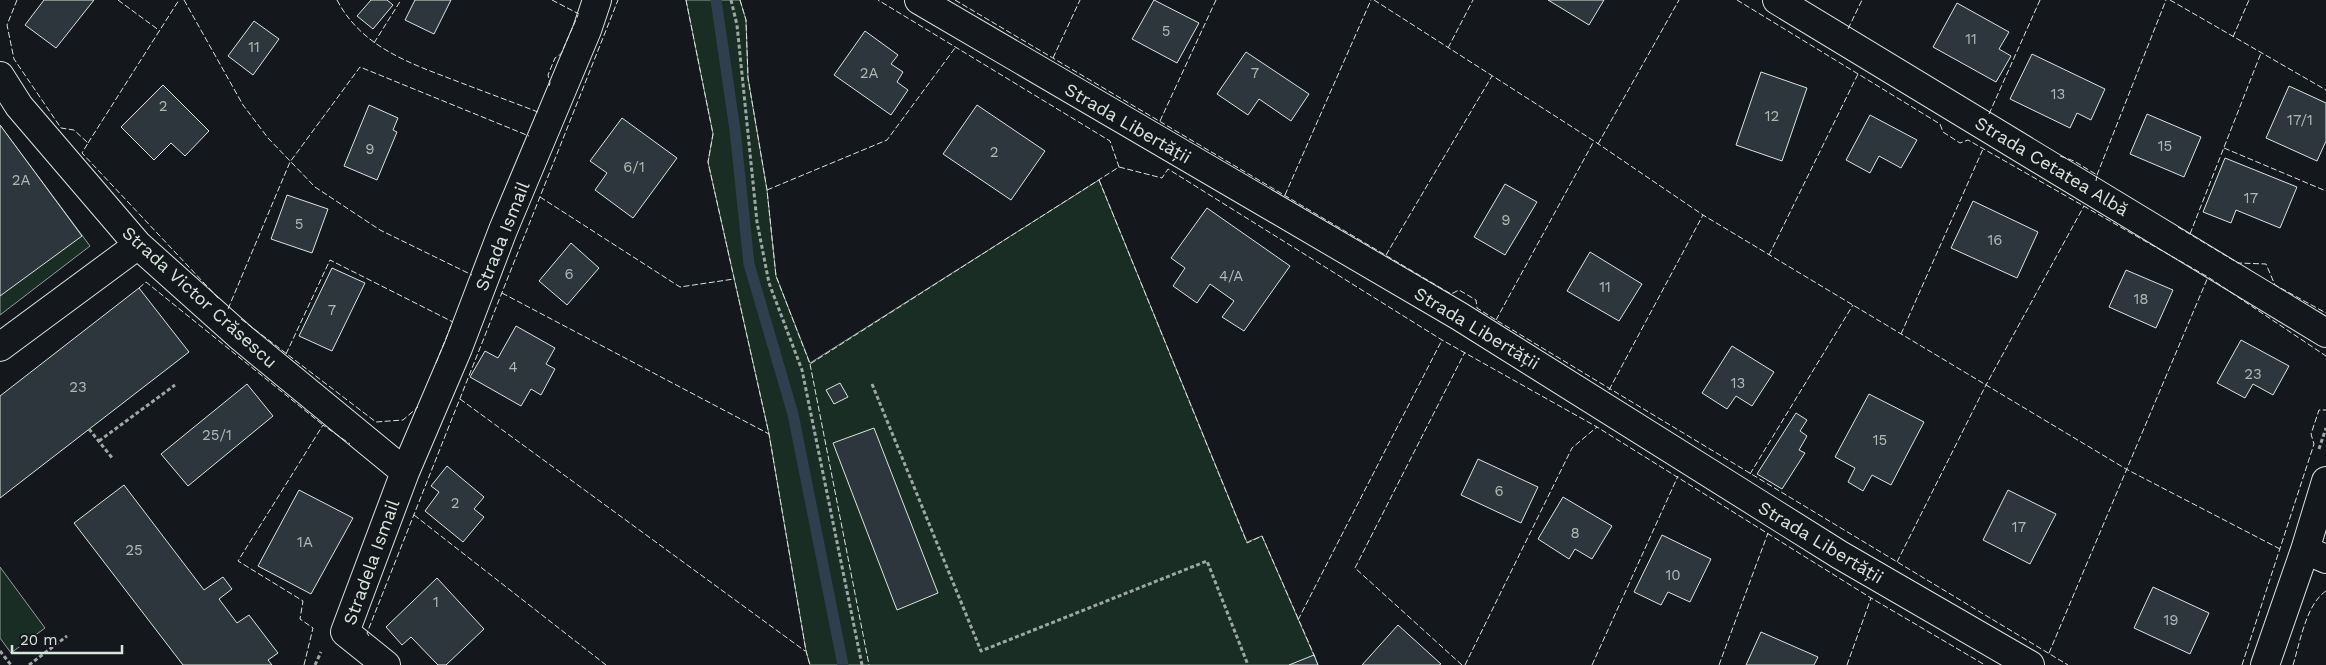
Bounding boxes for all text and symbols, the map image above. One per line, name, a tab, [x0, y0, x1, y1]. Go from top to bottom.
house number: 5	[1162, 22, 1170, 40]
house number: 11	[1965, 30, 1977, 48]
house number: 11	[248, 38, 260, 56]
house number: 2A	[860, 64, 878, 82]
house number: 7	[1251, 64, 1259, 82]
street label: Strada Libertății	[1061, 78, 1195, 168]
house number: 13	[2051, 85, 2065, 103]
house number: 2	[159, 97, 167, 115]
house number: 12	[1765, 107, 1779, 125]
house number: 17/1	[2287, 111, 2313, 129]
street label: Strada Cetatea Albă	[1971, 112, 2133, 220]
house number: 15	[2158, 137, 2172, 155]
house number: 9	[365, 140, 375, 158]
house number: 2	[990, 143, 998, 161]
house number: 6/1	[623, 158, 645, 176]
house number: 2A	[12, 171, 30, 189]
street label: Strada Ismail	[471, 178, 534, 294]
house number: 17	[2244, 189, 2258, 207]
house number: 9	[1501, 211, 1511, 229]
house number: 5	[295, 215, 303, 233]
street label: Strada Victor Crăsescu	[118, 222, 282, 372]
house number: 16	[1988, 231, 2002, 249]
house number: 6	[564, 265, 574, 283]
house number: 4/A	[1219, 267, 1243, 285]
house number: 11	[1599, 278, 1611, 296]
street label: Strada Libertății	[1411, 282, 1543, 374]
house number: 18	[2133, 290, 2149, 308]
house number: 7	[328, 301, 336, 319]
house number: 4	[508, 358, 518, 376]
house number: 23	[2244, 365, 2262, 383]
house number: 13	[1731, 374, 1745, 392]
house number: 23	[69, 378, 87, 396]
house number: 25/1	[202, 426, 232, 444]
house number: 15	[1873, 431, 1887, 449]
house number: 6	[1494, 482, 1504, 500]
house number: 2	[451, 494, 459, 512]
street label: Stradela Ismail	[339, 496, 404, 627]
street label: Strada Libertății	[1755, 496, 1887, 588]
house number: 17	[2012, 518, 2026, 536]
house number: 8	[1570, 524, 1580, 542]
house number: 1A	[297, 533, 313, 551]
house number: 25	[125, 541, 143, 559]
house number: 10	[1665, 566, 1681, 584]
house number: 1	[433, 593, 439, 611]
house number: 19	[2163, 611, 2179, 629]
scale bar	[12, 622, 122, 654]
text: 20 m	[20, 631, 58, 649]

